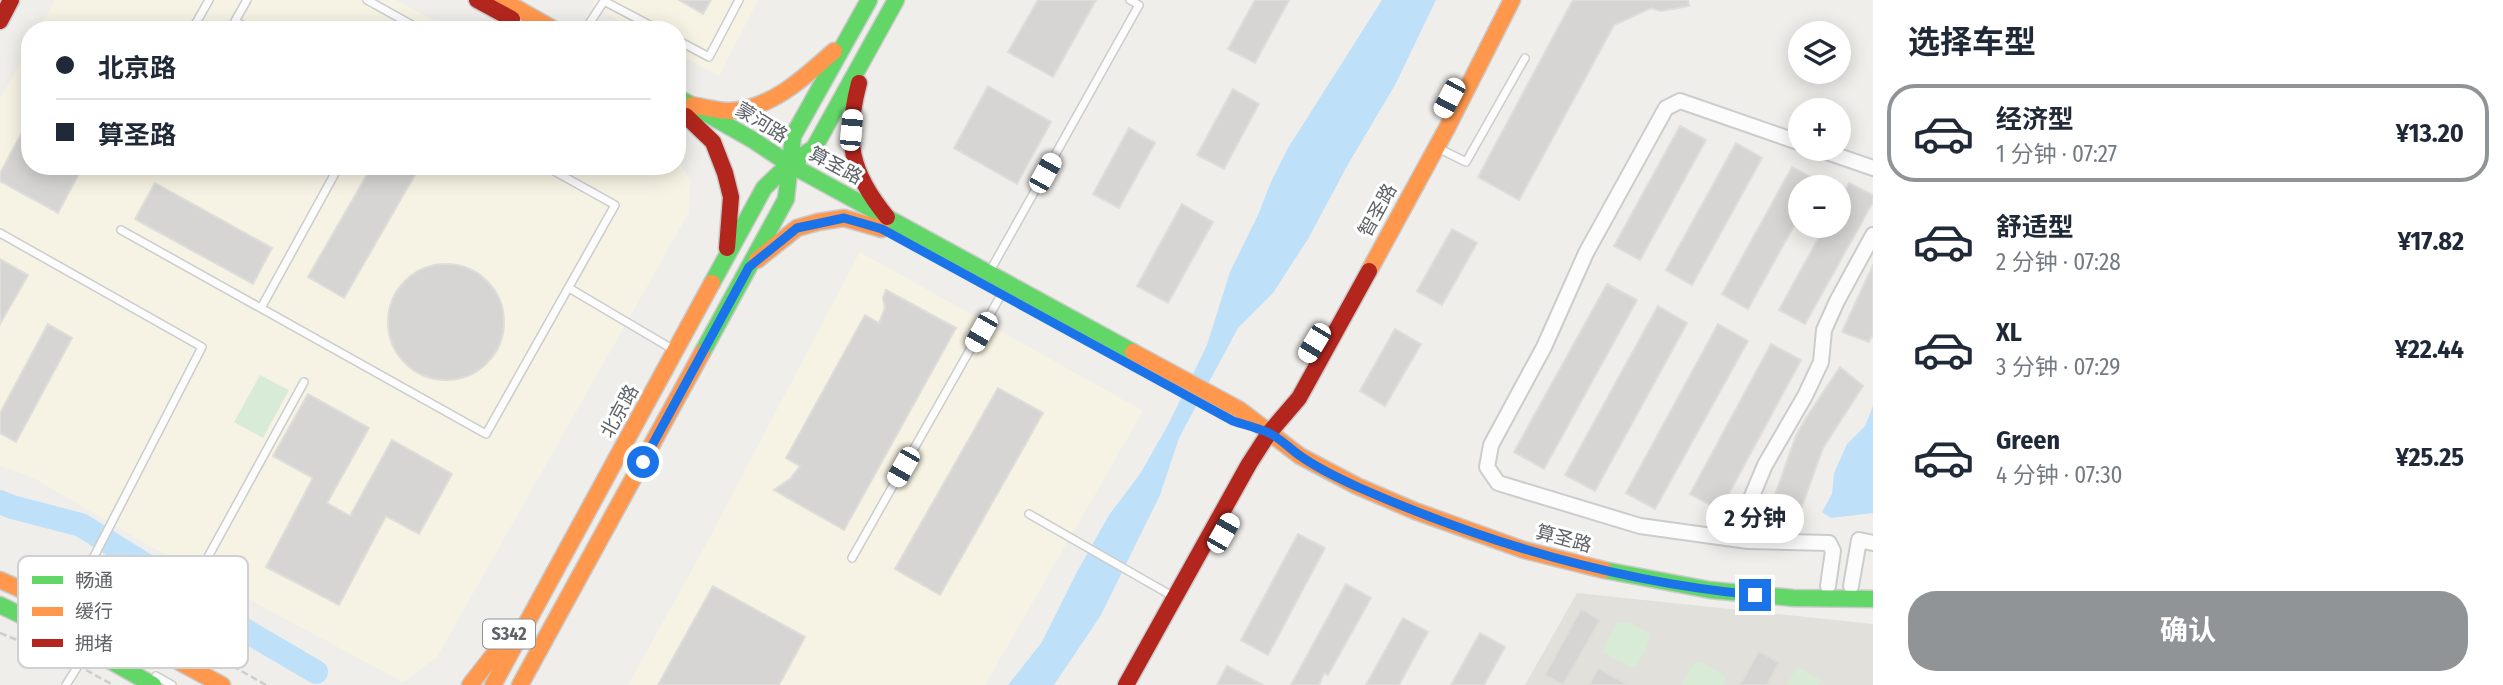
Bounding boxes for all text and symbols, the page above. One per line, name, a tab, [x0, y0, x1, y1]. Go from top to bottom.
map controls	[1788, 21, 1851, 238]
button: layers	[1788, 21, 1851, 84]
text: 选择车型	[1908, 23, 2036, 61]
text: 北京路	[98, 53, 176, 84]
car	[1430, 75, 1469, 121]
street label: 蒙河路	[731, 98, 792, 147]
button: +	[1788, 98, 1851, 161]
icon: car	[1912, 102, 1975, 165]
text: 经济型	[1996, 104, 2074, 135]
car	[839, 108, 864, 152]
text: ¥13.20	[2396, 118, 2464, 149]
text: 算圣路	[98, 120, 176, 151]
text: 1 分钟 · 07:27	[1996, 140, 2117, 168]
street label: 算圣路	[805, 142, 866, 189]
car	[1026, 150, 1065, 196]
button: −	[1788, 175, 1851, 238]
street label: 智圣路	[1354, 180, 1401, 241]
icon: car	[1912, 210, 1975, 273]
text: 舒适型	[1996, 212, 2074, 243]
text: ¥17.82	[2398, 226, 2464, 257]
text: 2 分钟 · 07:28	[1996, 248, 2121, 276]
car	[962, 309, 1001, 355]
text: XL	[1996, 317, 2022, 348]
icon: car	[1912, 318, 1975, 381]
car	[1295, 320, 1334, 366]
text: ¥22.44	[2395, 334, 2464, 365]
text: 3 分钟 · 07:29	[1996, 353, 2120, 381]
street label: 北京路	[596, 381, 643, 442]
text: Green	[1996, 425, 2060, 456]
icon: car	[1912, 426, 1975, 489]
text: ¥25.25	[2395, 442, 2464, 473]
car	[884, 444, 923, 490]
route start	[627, 446, 659, 478]
text: 4 分钟 · 07:30	[1996, 461, 2123, 489]
callout: 2 分钟	[1706, 494, 1804, 542]
text: 2 分钟	[1724, 504, 1786, 532]
car	[1204, 510, 1243, 556]
street label: 算圣路	[1533, 520, 1594, 557]
legend	[18, 556, 248, 668]
text: 畅通	[75, 569, 113, 592]
route end	[1739, 579, 1771, 611]
button: 确认	[1908, 591, 2468, 671]
text: 缓行	[75, 600, 113, 623]
road number: S342	[483, 620, 535, 648]
text: 拥堵	[75, 632, 113, 655]

